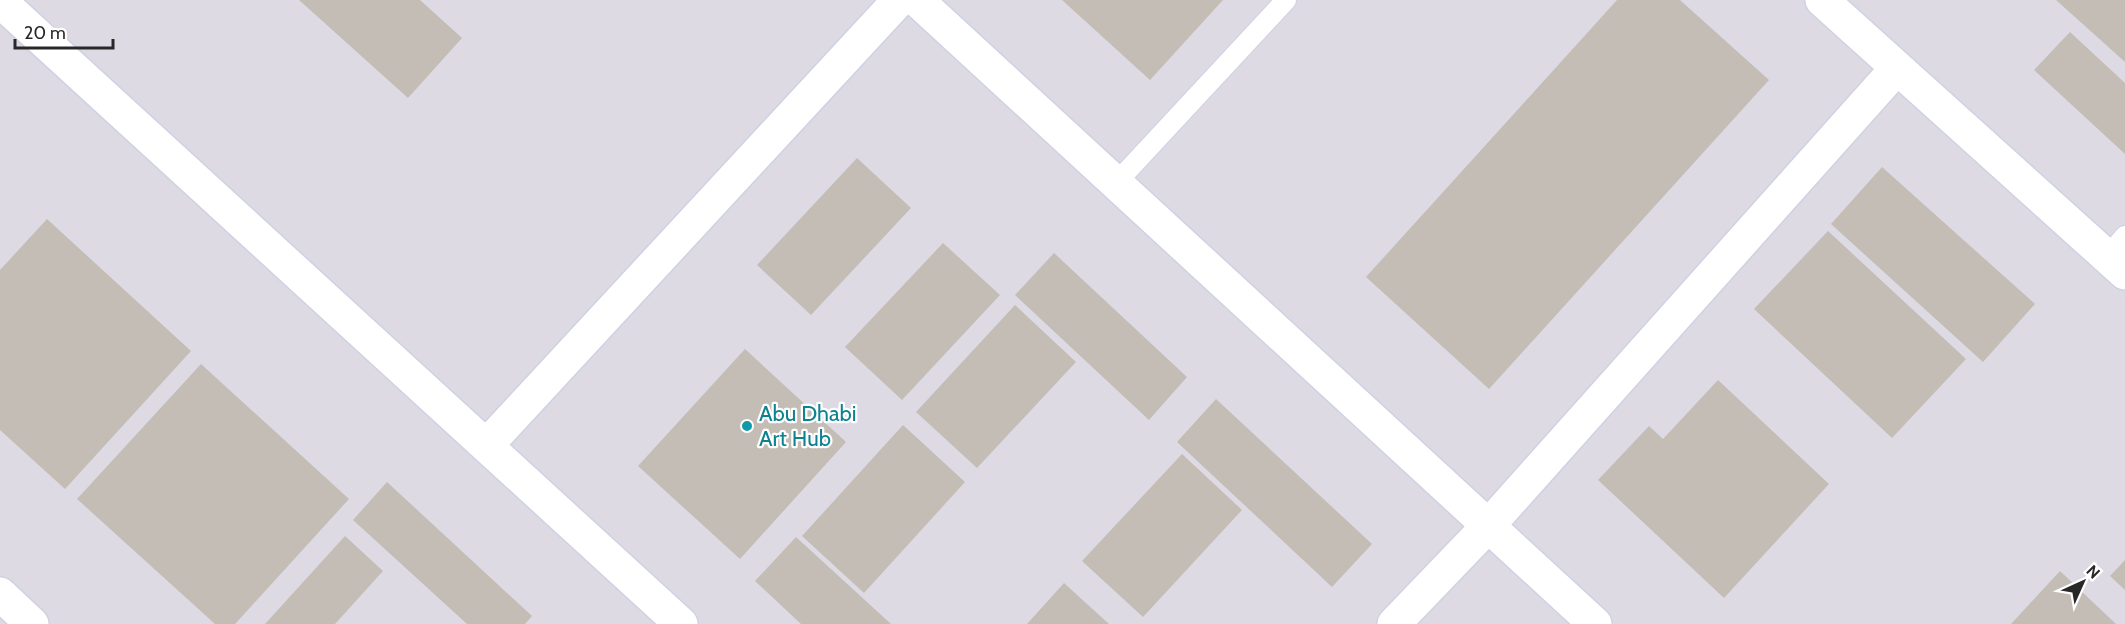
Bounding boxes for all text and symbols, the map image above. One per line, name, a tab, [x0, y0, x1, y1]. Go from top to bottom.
scale bar	[15, 12, 112, 50]
text: 20 m	[24, 22, 66, 44]
place label: Abu Dhabi Art Hub	[759, 400, 856, 452]
marker: Abu Dhabi Art Hub	[740, 419, 754, 433]
north arrow	[2053, 552, 2113, 612]
text: N	[2083, 561, 2104, 582]

